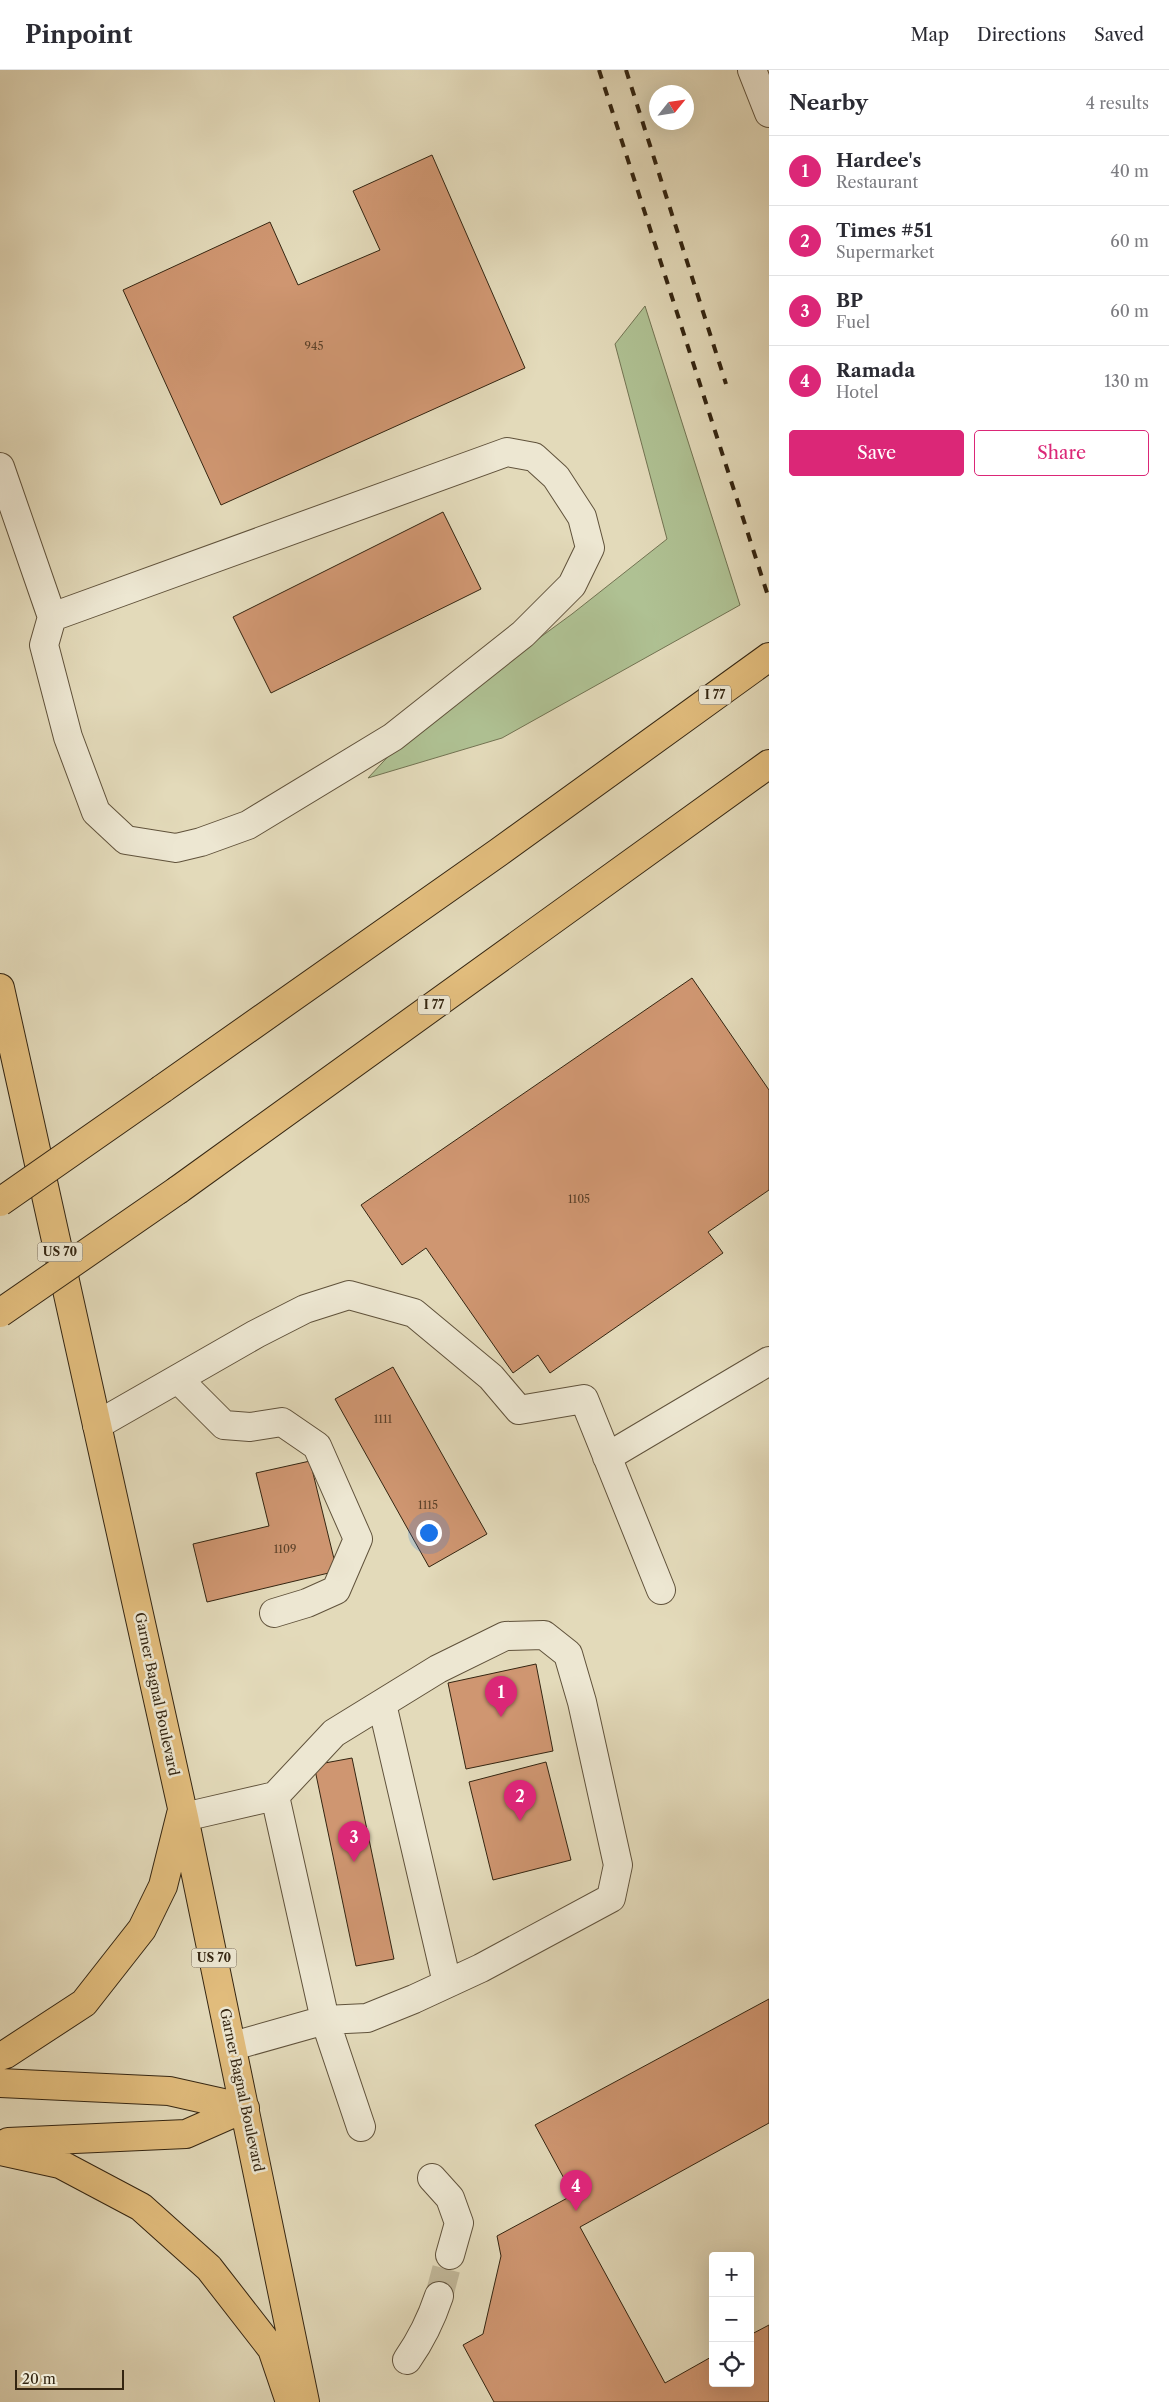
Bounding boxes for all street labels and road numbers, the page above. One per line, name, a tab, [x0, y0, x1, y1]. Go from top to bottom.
road number: I 77	[699, 686, 731, 704]
road number: I 77	[418, 996, 450, 1014]
road number: US 70	[38, 1242, 82, 1262]
street label: Garner Bagnal Boulevard	[131, 1611, 183, 1778]
road number: US 70	[192, 1949, 236, 1968]
street label: Garner Bagnal Boulevard	[216, 2007, 268, 2174]

